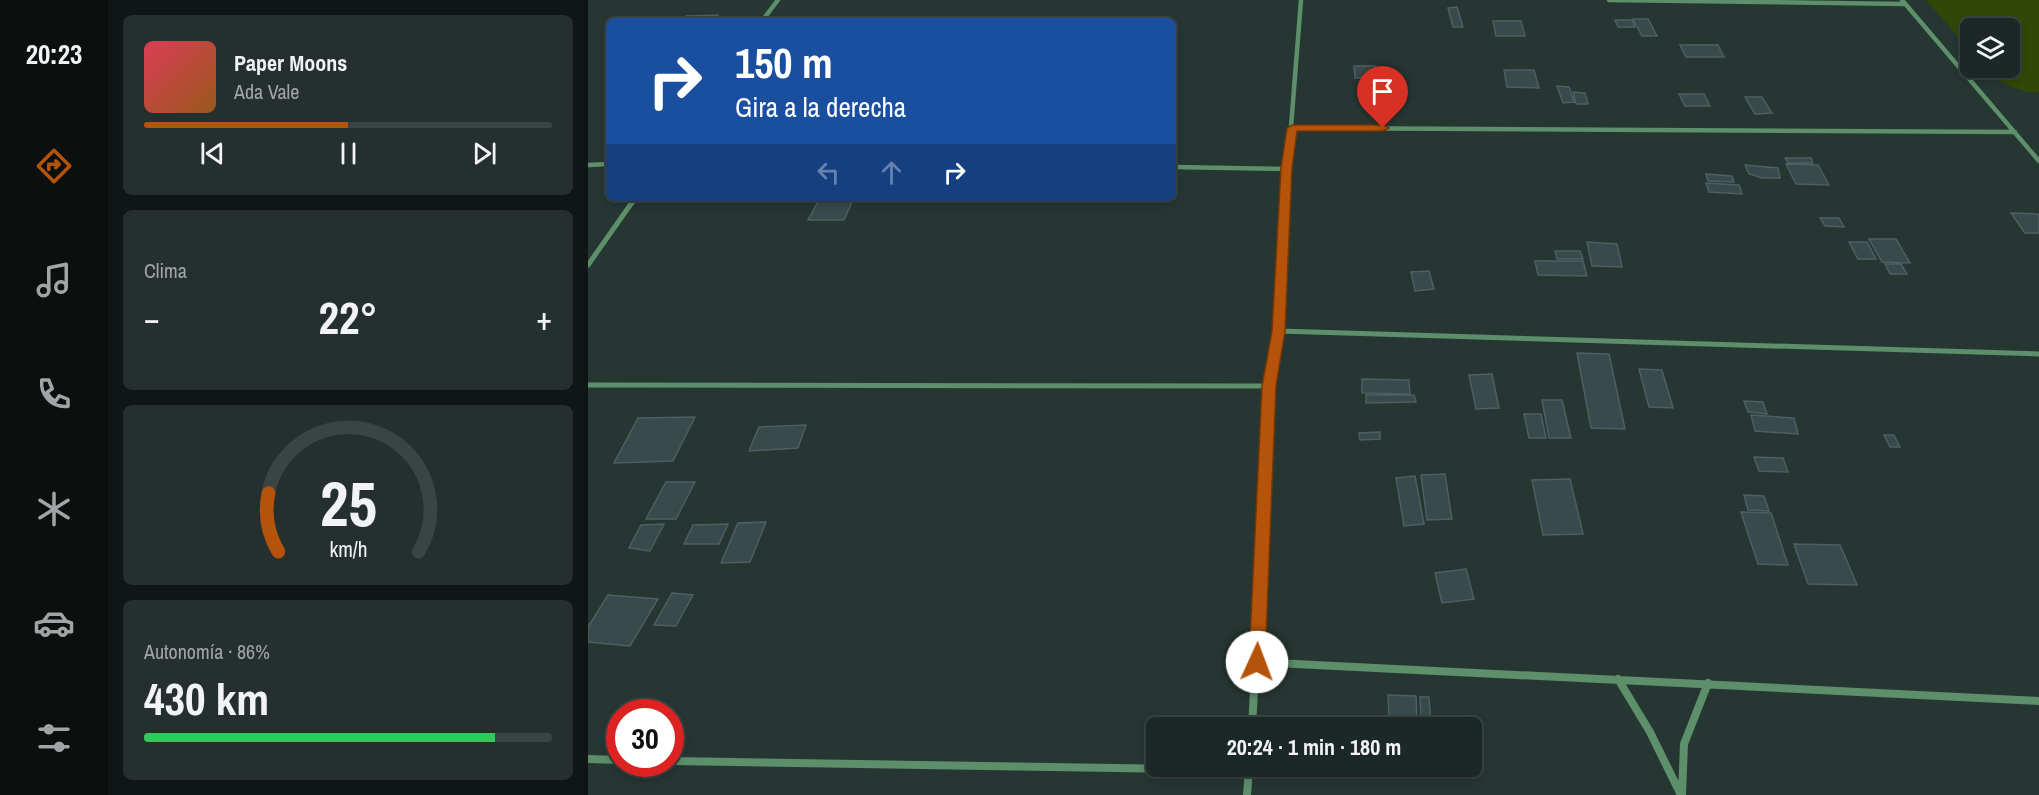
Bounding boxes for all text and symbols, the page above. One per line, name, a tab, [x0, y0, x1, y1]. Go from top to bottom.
map controls	[1960, 18, 2020, 78]
button: layers	[1960, 18, 2020, 78]
text: 150 m	[735, 35, 833, 91]
text: 20:23	[26, 36, 82, 72]
icon: right	[636, 42, 714, 120]
text: Paper Moons	[234, 48, 347, 78]
pin	[1357, 66, 1408, 128]
icon: arrive	[1366, 75, 1399, 108]
text: Ada Vale	[234, 78, 299, 105]
text: Gira a la derecha	[735, 89, 906, 125]
icon: previous	[196, 137, 229, 170]
icon: pause	[332, 137, 365, 170]
icon: next	[468, 137, 501, 170]
icon: directions	[33, 145, 75, 187]
icon: left	[812, 156, 845, 189]
icon: ahead	[875, 156, 908, 189]
icon: right	[938, 156, 971, 189]
text: Clima	[144, 257, 187, 284]
icon: music	[33, 259, 75, 301]
text: 22°	[318, 287, 378, 348]
text: −	[144, 296, 160, 340]
text: +	[536, 296, 552, 340]
icon: phone	[33, 373, 75, 415]
text: 25	[320, 461, 376, 545]
icon: climate	[33, 488, 75, 530]
text: km/h	[329, 535, 367, 564]
icon: car	[33, 602, 75, 644]
position arrow	[1225, 630, 1289, 694]
text: Autonomía · 86%	[144, 638, 270, 665]
text: 430 km	[144, 668, 269, 729]
speed limit sign: 30	[606, 699, 684, 777]
icon: filters	[33, 717, 75, 759]
text: 20:24 · 1 min · 180 m	[1227, 732, 1401, 762]

